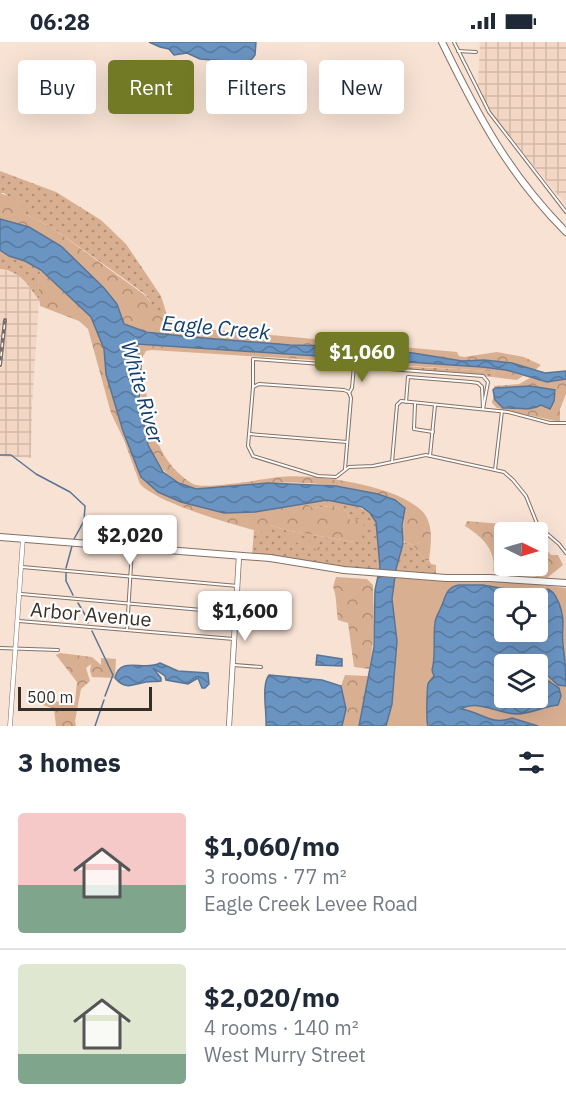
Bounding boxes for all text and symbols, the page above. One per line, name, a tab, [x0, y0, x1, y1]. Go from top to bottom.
text: 06:28	[30, 7, 90, 36]
chip: Buy	[18, 60, 96, 114]
chip: Rent	[108, 60, 194, 114]
chip: Filters	[206, 60, 307, 114]
chip: New	[319, 60, 404, 114]
water label: Eagle Creek	[161, 308, 272, 346]
pin: $1,060	[313, 332, 411, 383]
water label: White River	[115, 338, 171, 448]
text: $1,060	[329, 338, 395, 365]
pin: $2,020	[81, 515, 179, 566]
text: $2,020	[97, 521, 163, 548]
north arrow	[494, 522, 548, 576]
map controls	[494, 522, 548, 708]
button: locate	[494, 588, 548, 642]
pin: $1,600	[196, 591, 294, 642]
street label: Arbor Avenue	[29, 595, 153, 633]
text: $1,600	[212, 597, 278, 624]
button: layers	[494, 654, 548, 708]
scale bar	[18, 684, 152, 712]
text: 500 m	[27, 687, 74, 707]
text: 3 homes	[18, 745, 121, 779]
icon: filters	[515, 746, 548, 779]
text: $1,060/mo	[204, 829, 340, 863]
icon: home	[66, 837, 138, 909]
text: 3 rooms · 77 m²	[204, 863, 347, 890]
text: Eagle Creek Levee Road	[204, 890, 418, 917]
text: $2,020/mo	[204, 980, 340, 1014]
icon: home	[66, 988, 138, 1060]
text: 4 rooms · 140 m²	[204, 1014, 359, 1041]
text: West Murry Street	[204, 1041, 366, 1068]

